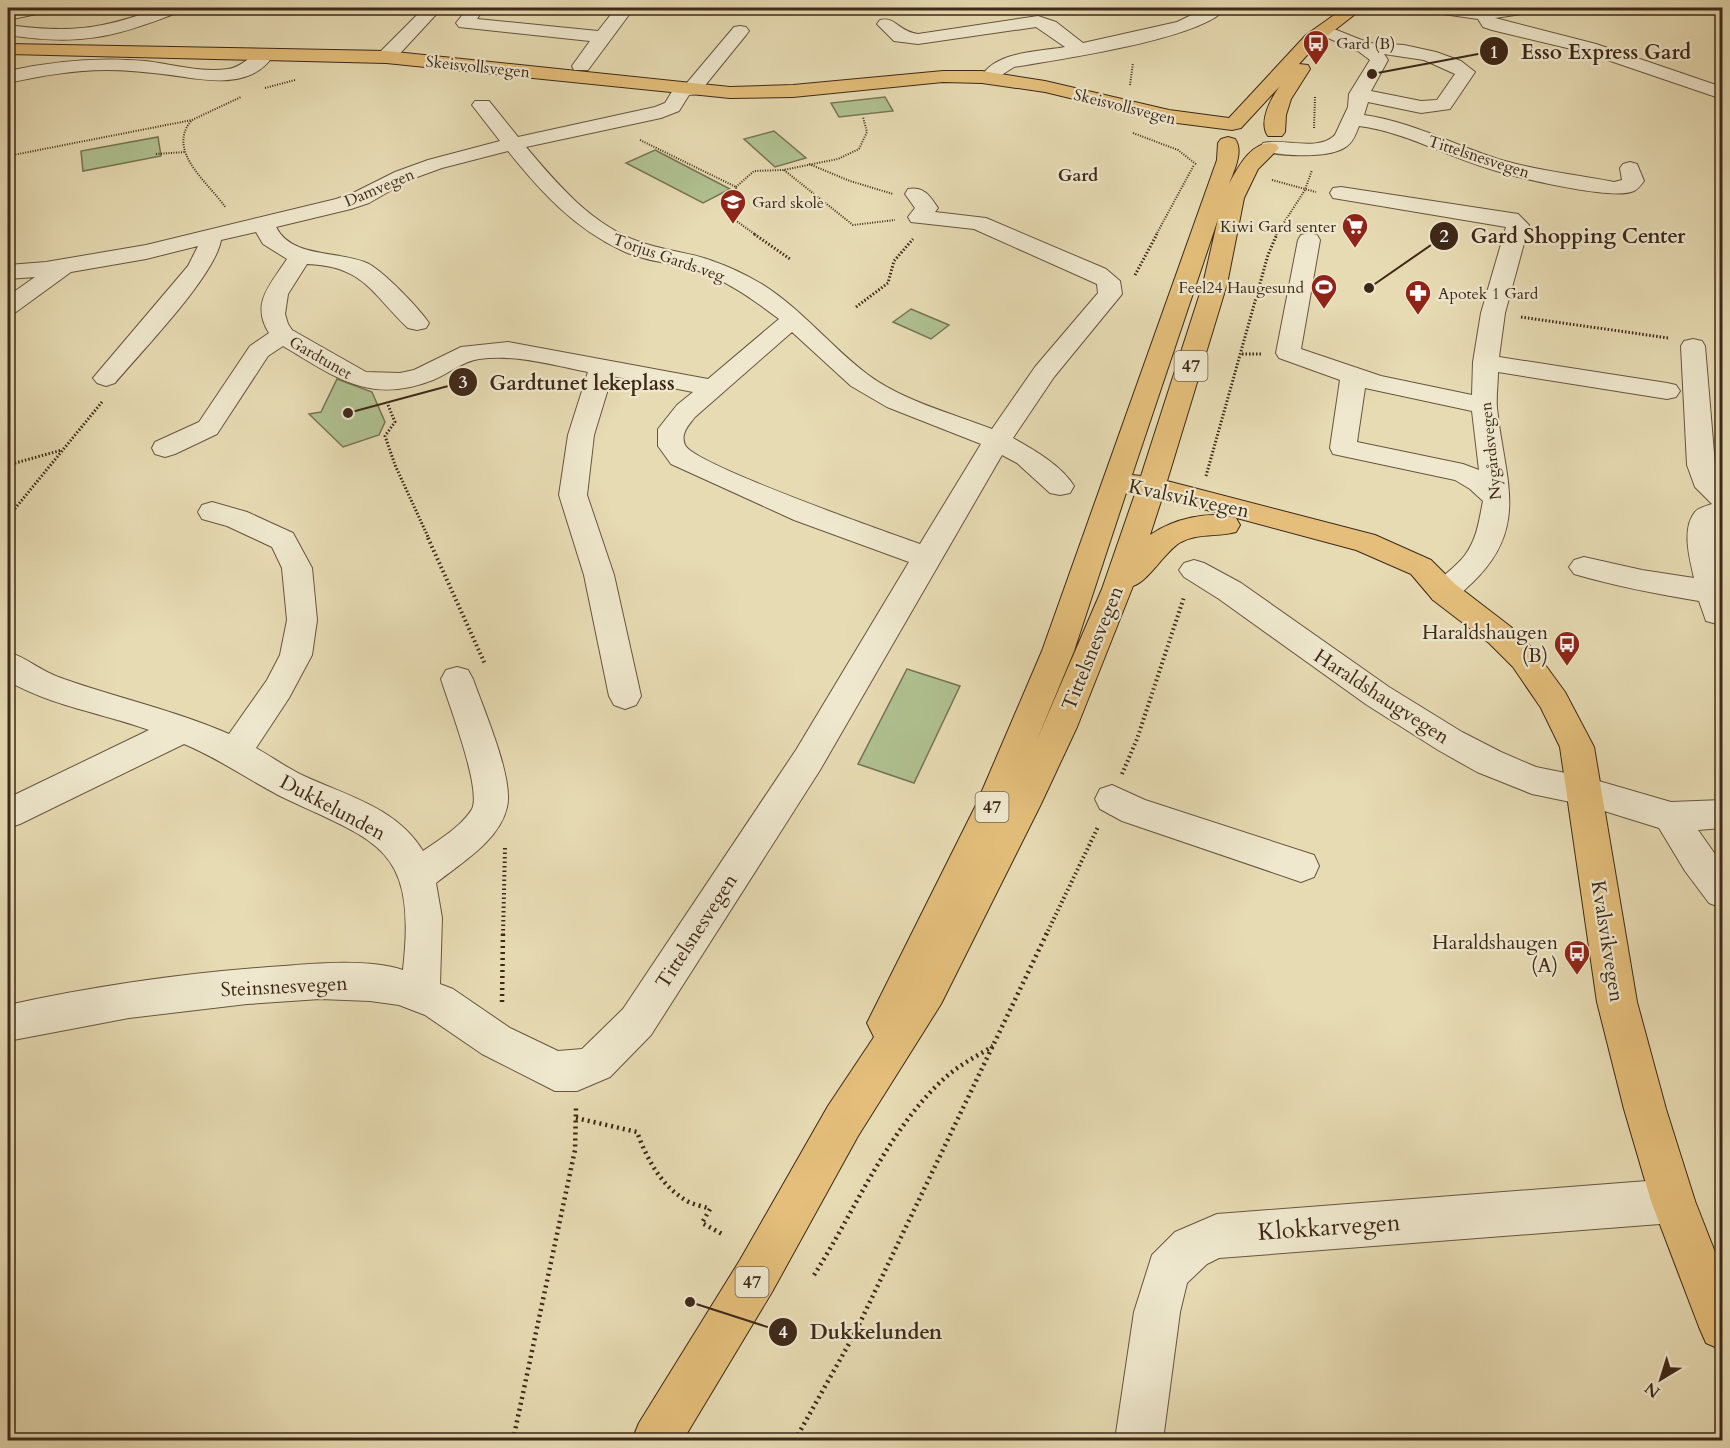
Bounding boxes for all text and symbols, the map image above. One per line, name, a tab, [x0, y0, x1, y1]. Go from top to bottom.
bus stop icon: Gard (B)	[1301, 28, 1331, 66]
callout: Esso Express Gard	[1479, 32, 1703, 71]
place label: Gard (B)	[1336, 33, 1395, 55]
text: Esso Express Gard	[1521, 38, 1691, 67]
text: 1	[1489, 40, 1499, 65]
street label: Skeisvollsvegen	[425, 51, 531, 83]
street label: Skeisvollsvegen	[1071, 84, 1178, 130]
street label: Tittelsnesvegen	[1425, 130, 1532, 184]
street label: Damvegen	[341, 163, 418, 213]
district label: Gard	[1058, 163, 1099, 188]
school or university icon: Gard skole	[718, 187, 748, 225]
place label: Gard skole	[752, 192, 824, 214]
supermarket icon: Kiwi Gard senter	[1340, 211, 1370, 249]
place label: Kiwi Gard senter	[1220, 216, 1336, 238]
callout: Gard Shopping Center	[1429, 217, 1698, 256]
text: Gard Shopping Center	[1471, 222, 1686, 251]
text: 2	[1439, 224, 1449, 249]
street label: Torjus Gards veg	[610, 228, 728, 287]
sports icon: Feel24 Haugesund	[1309, 272, 1339, 310]
place label: Feel24 Haugesund	[1179, 277, 1304, 299]
pharmacy icon: Apotek 1 Gard	[1403, 278, 1433, 316]
place label: Apotek 1 Gard	[1438, 283, 1539, 305]
street label: Gardtunet	[285, 331, 356, 385]
road number: 47	[1174, 351, 1208, 381]
callout: Gardtunet lekeplass	[448, 363, 687, 402]
text: Gardtunet lekeplass	[489, 369, 675, 398]
text: 3	[458, 370, 468, 395]
street label: Nygårdsvegen	[1475, 401, 1507, 501]
street label: Kvalsvikvegen	[1126, 473, 1252, 525]
street label: Tittelsnesvegen	[1055, 581, 1130, 714]
place label: Haraldshaugen (B)	[1422, 619, 1549, 669]
bus stop icon: Haraldshaugen (B)	[1552, 629, 1582, 667]
street label: Haraldshaugvegen	[1309, 643, 1455, 751]
street label: Dukkelunden	[275, 768, 391, 847]
road number: 47	[976, 792, 1008, 822]
street label: Tittelsnesvegen	[649, 868, 744, 994]
street label: Kvalsvikvegen	[1585, 878, 1631, 1004]
place label: Haraldshaugen (A)	[1432, 929, 1559, 979]
bus stop icon: Haraldshaugen (A)	[1562, 938, 1592, 976]
street label: Steinsnesvegen	[220, 970, 349, 1003]
street label: Klokkarvegen	[1257, 1206, 1402, 1249]
road number: 47	[736, 1267, 768, 1297]
callout: Dukkelunden	[768, 1312, 954, 1351]
text: Dukkelunden	[810, 1318, 943, 1347]
text: 4	[778, 1320, 788, 1345]
north arrow	[1631, 1349, 1691, 1409]
text: N	[1640, 1377, 1665, 1403]

